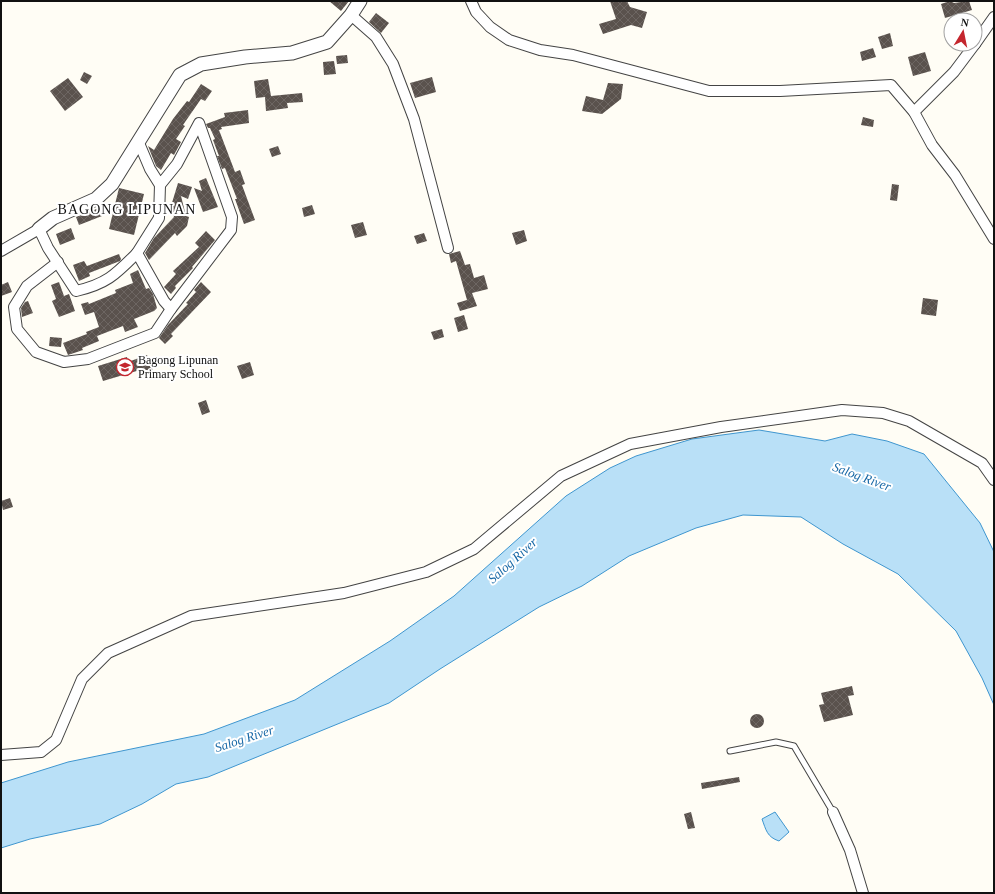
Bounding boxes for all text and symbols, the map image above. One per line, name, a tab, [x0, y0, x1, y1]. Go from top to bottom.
north arrow	[943, 12, 983, 52]
text: N	[960, 16, 970, 29]
district label: BAGONG LIPUNAN	[58, 202, 196, 217]
place label: Bagong Lipunan Primary School	[138, 353, 218, 381]
school or university icon: Bagong Lipunan Primary School	[115, 357, 135, 377]
water label: Salog River	[831, 459, 894, 494]
water label: Salog River	[485, 534, 541, 586]
water label: Salog River	[213, 722, 276, 755]

